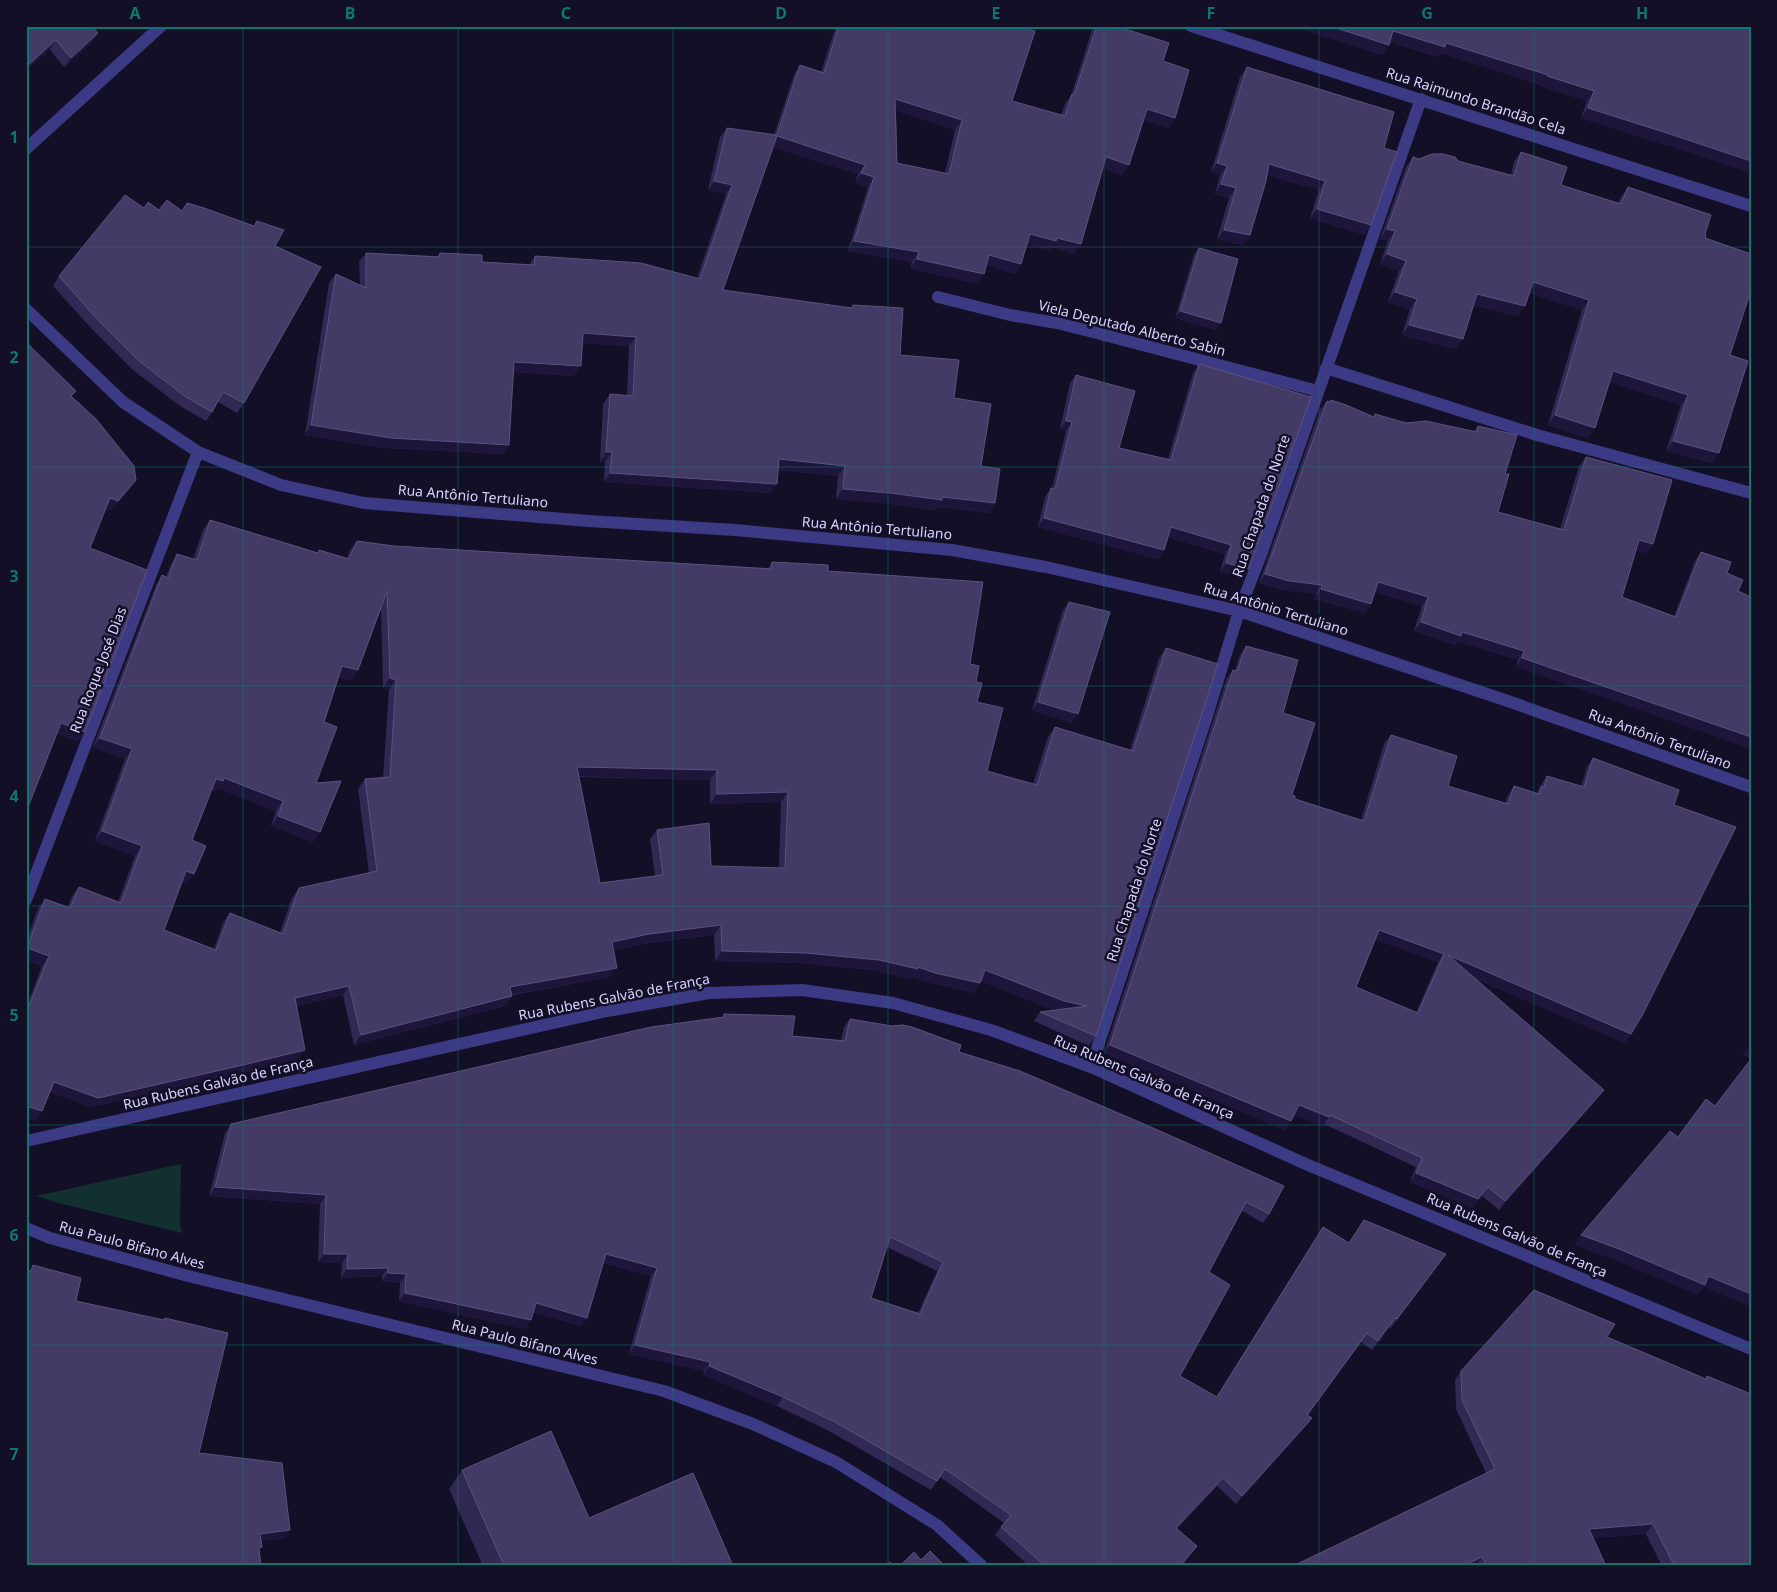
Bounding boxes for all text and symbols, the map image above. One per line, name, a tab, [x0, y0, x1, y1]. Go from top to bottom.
text: A	[129, 2, 141, 24]
text: B	[345, 2, 355, 24]
text: C	[561, 2, 571, 24]
text: D	[775, 2, 787, 24]
text: E	[992, 2, 1001, 24]
text: F	[1207, 2, 1215, 24]
text: G	[1421, 2, 1433, 24]
text: H	[1636, 2, 1648, 24]
street label: Rua Raimundo Brandão Cela	[1384, 62, 1569, 139]
text: 1	[9, 126, 19, 148]
street label: Viela Deputado Alberto Sabin	[1036, 295, 1228, 360]
text: 2	[9, 346, 19, 368]
street label: Rua Chapada do Norte	[1227, 432, 1294, 580]
street label: Rua Antônio Tertuliano	[397, 479, 549, 512]
street label: Rua Antônio Tertuliano	[801, 511, 953, 544]
text: 3	[9, 565, 19, 587]
street label: Rua Antônio Tertuliano	[1201, 577, 1351, 640]
street label: Rua Roque José Dias	[65, 604, 130, 736]
street label: Rua Antônio Tertuliano	[1586, 704, 1734, 773]
text: 4	[9, 785, 19, 807]
street label: Rua Chapada do Norte	[1101, 816, 1166, 964]
street label: Rua Rubens Galvão de França	[517, 969, 711, 1024]
text: 5	[9, 1004, 19, 1026]
street label: Rua Rubens Galvão de França	[1051, 1030, 1237, 1123]
street label: Rua Rubens Galvão de França	[121, 1051, 315, 1114]
street label: Rua Rubens Galvão de França	[1424, 1188, 1610, 1281]
street label: Rua Paulo Bifano Alves	[57, 1216, 207, 1273]
text: 6	[9, 1224, 19, 1246]
street label: Rua Paulo Bifano Alves	[450, 1314, 600, 1369]
text: 7	[9, 1443, 19, 1465]

